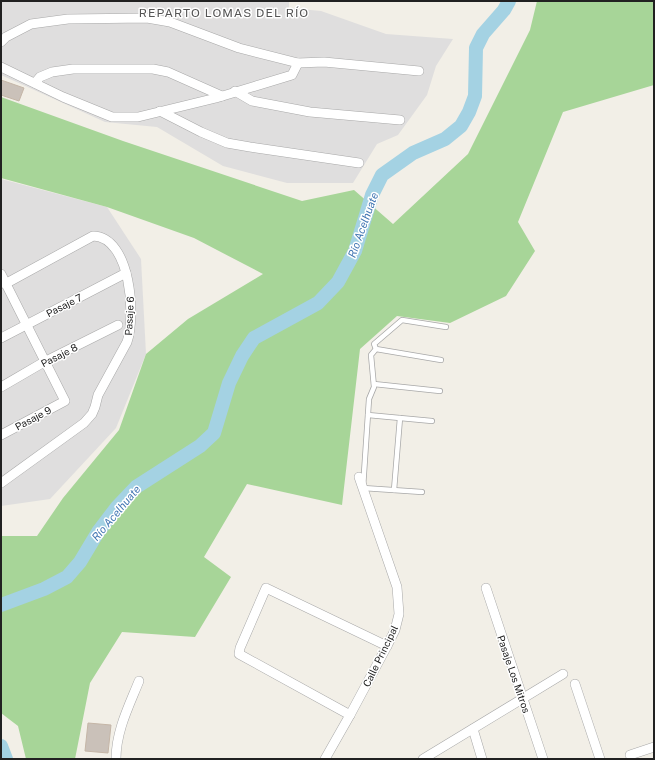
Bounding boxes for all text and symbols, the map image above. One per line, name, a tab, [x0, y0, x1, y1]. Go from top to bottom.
district label: REPARTO LOMAS DEL RÍO	[139, 6, 309, 20]
water label: Río Acelhuate	[346, 191, 380, 259]
street label: Pasaje 7	[44, 291, 84, 319]
street label: Pasaje 6	[122, 296, 136, 336]
street label: Pasaje 8	[39, 341, 79, 369]
street label: Pasaje 9	[13, 403, 53, 433]
water label: Río Acelhuate	[89, 483, 143, 543]
street label: Calle Principal	[360, 623, 400, 689]
street label: Pasaje Los Mitros	[495, 634, 533, 714]

